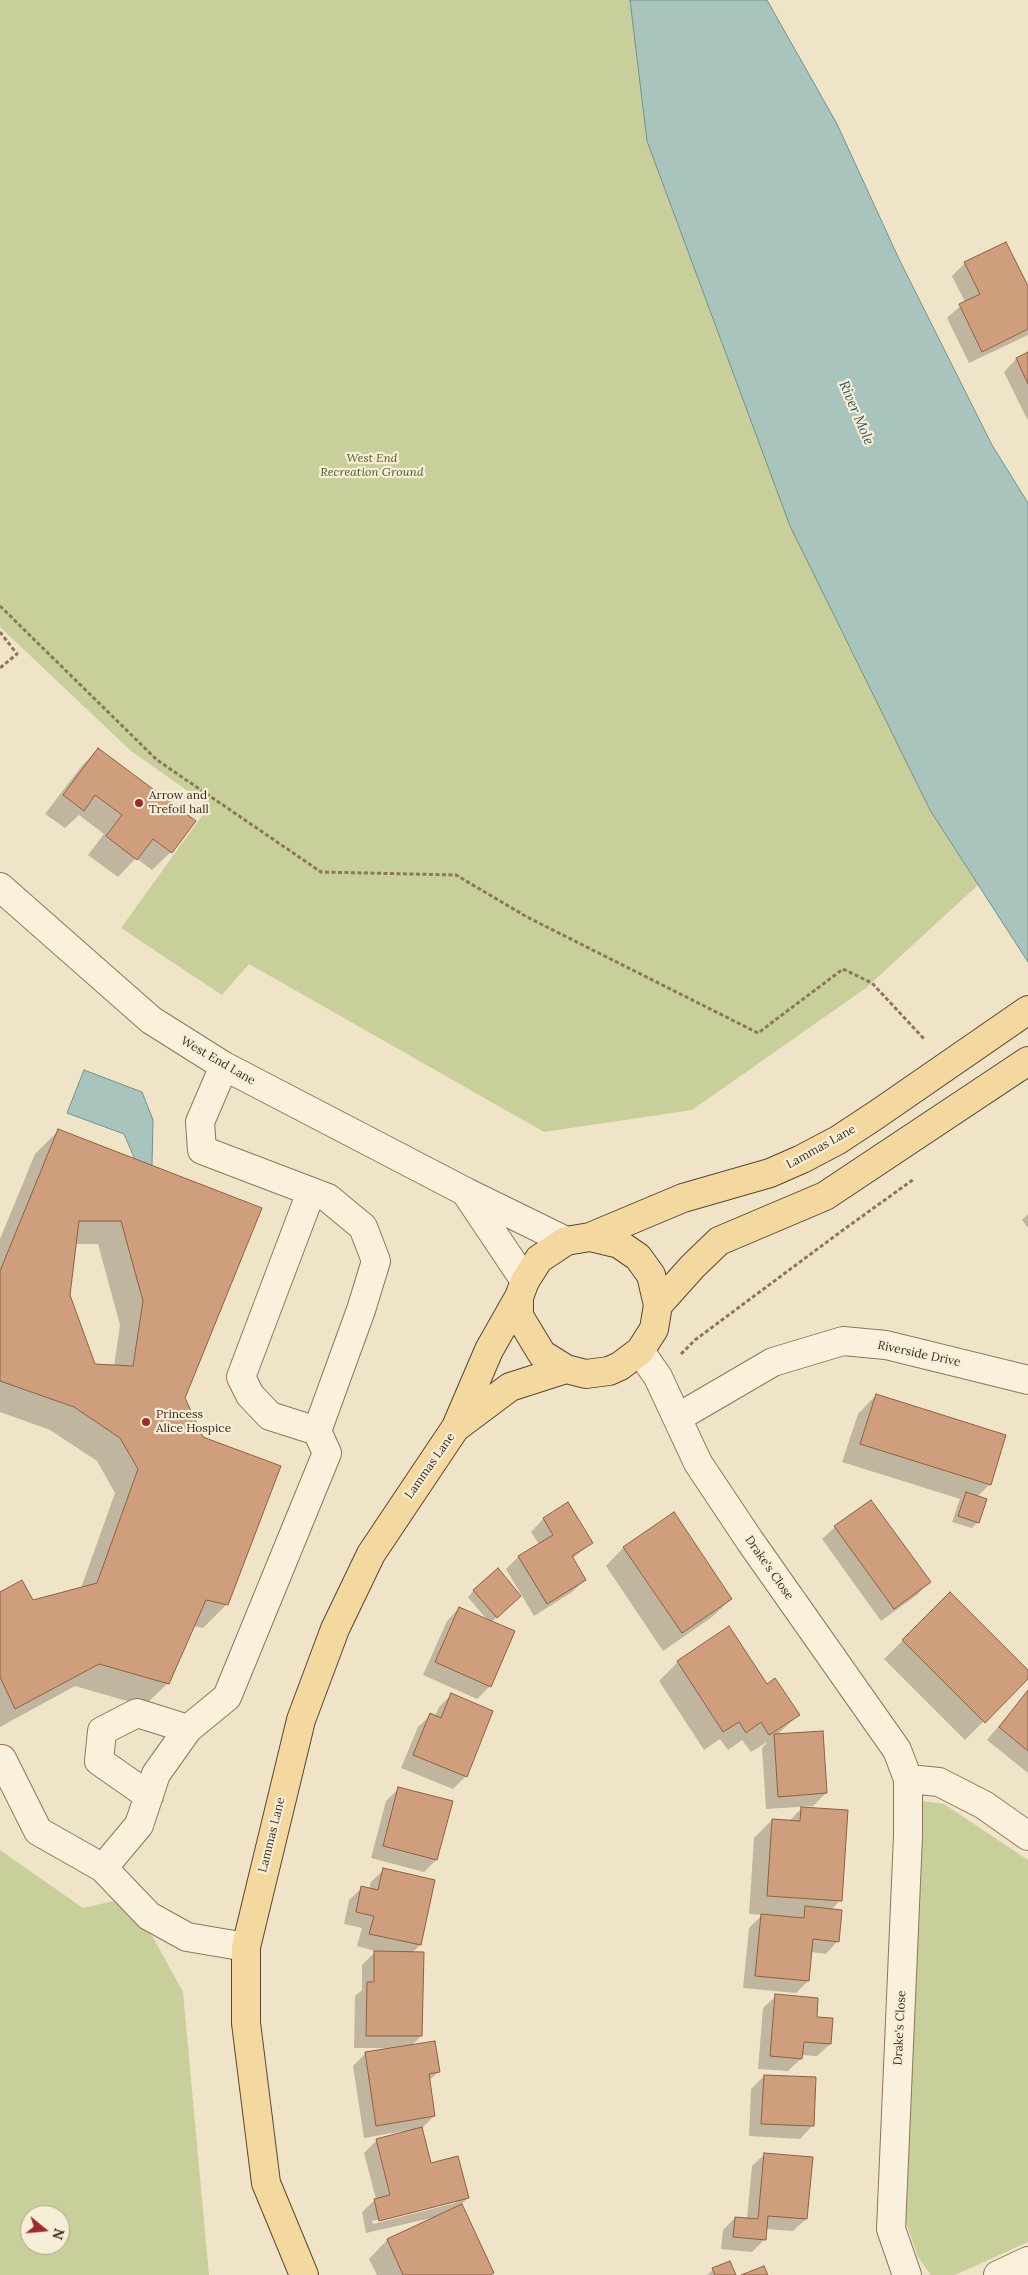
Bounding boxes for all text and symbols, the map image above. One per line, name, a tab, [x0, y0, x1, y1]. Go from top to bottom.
water label: River Mole	[835, 378, 877, 448]
park label: West End Recreation Ground	[320, 452, 424, 480]
place label: Arrow and Trefoil hall	[149, 789, 209, 817]
marker: Arrow and Trefoil hall	[133, 797, 145, 809]
street label: West End Lane	[178, 1034, 258, 1088]
street label: Lammas Lane	[784, 1122, 858, 1172]
street label: Riverside Drive	[876, 1338, 962, 1370]
place label: Princess Alice Hospice	[156, 1408, 231, 1436]
marker: Princess Alice Hospice	[140, 1416, 152, 1428]
street label: Lammas Lane	[402, 1430, 458, 1502]
street label: Drake's Close	[742, 1533, 796, 1603]
street label: Lammas Lane	[256, 1796, 288, 1874]
street label: Drake's Close	[891, 1990, 909, 2066]
north arrow	[20, 2205, 70, 2255]
text: N	[48, 2226, 69, 2242]

